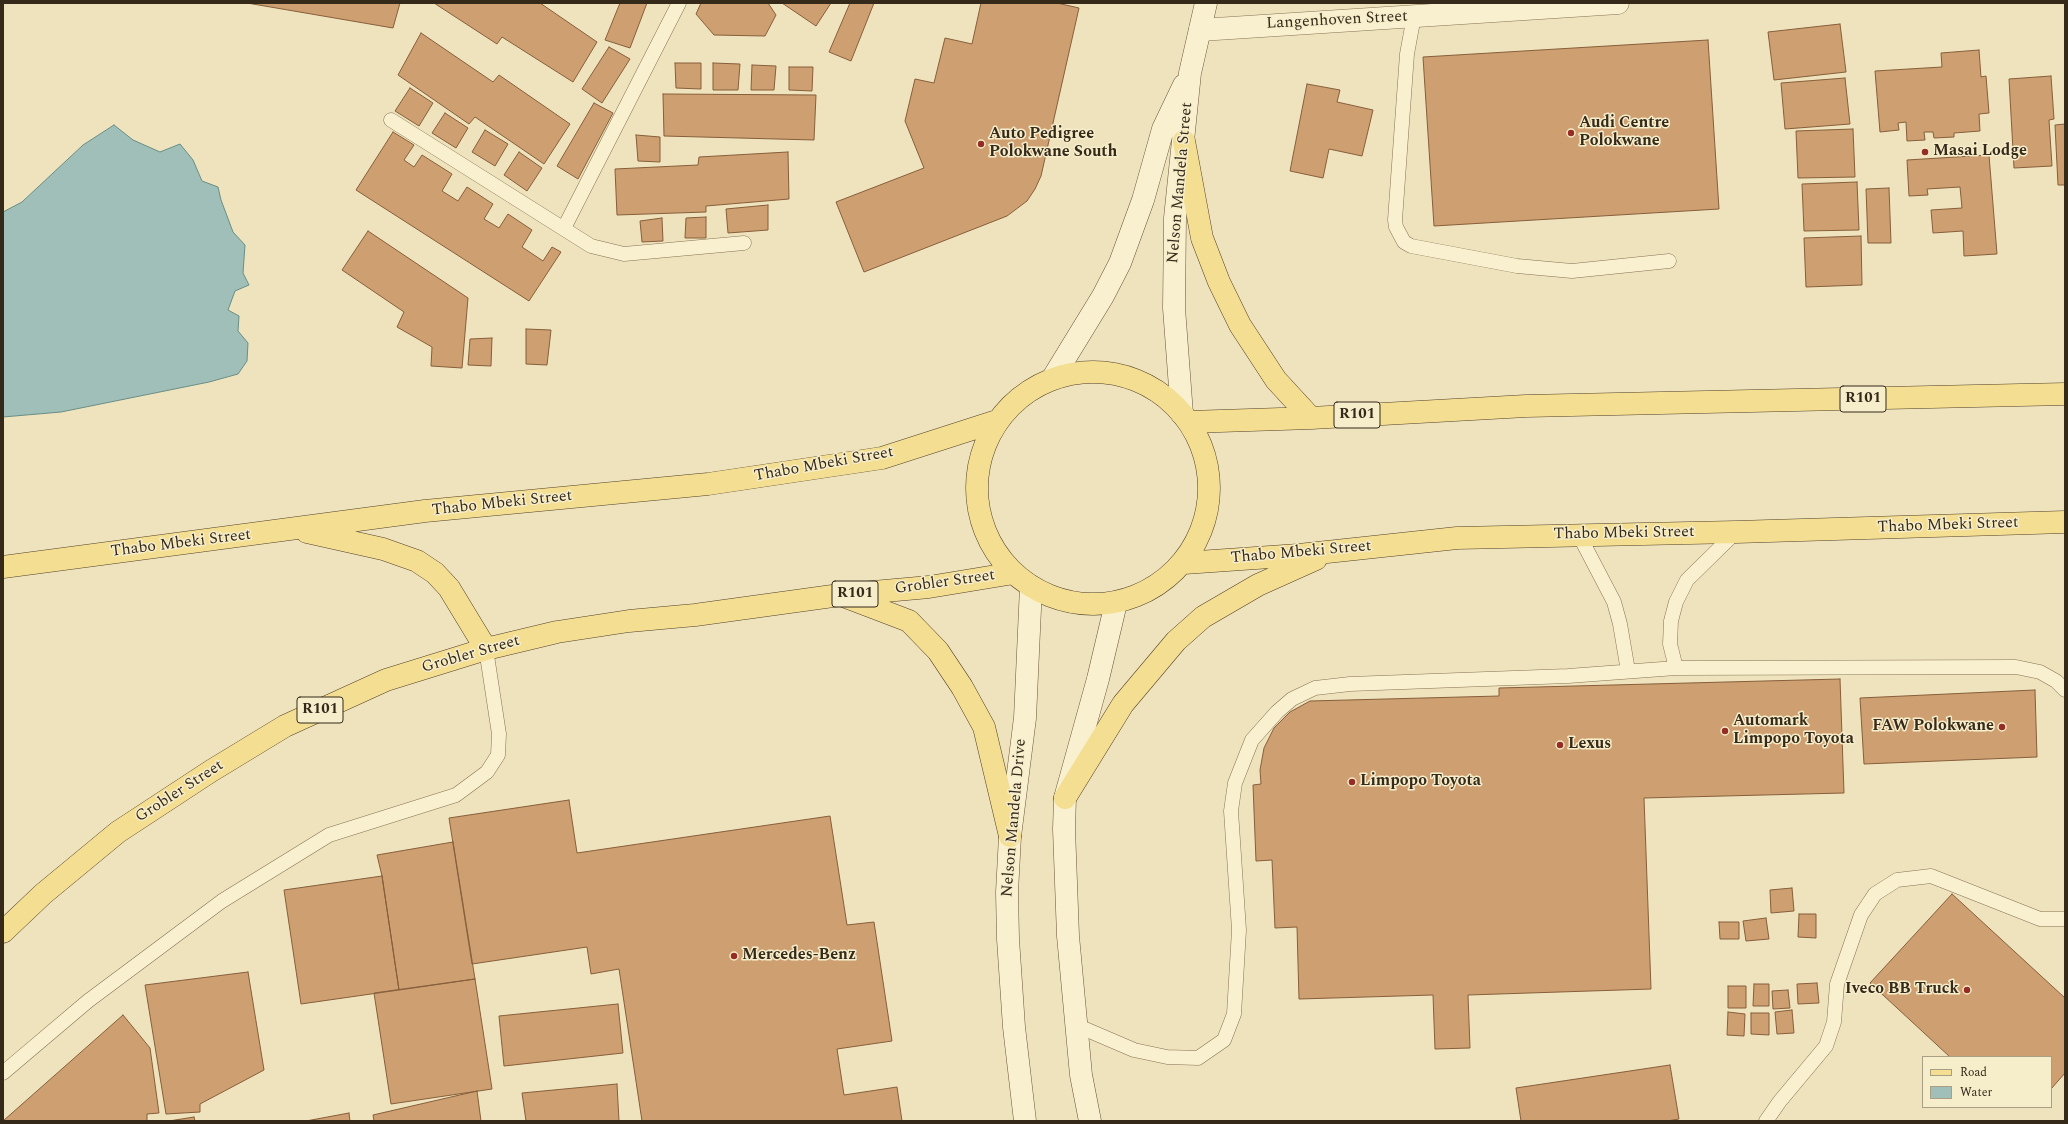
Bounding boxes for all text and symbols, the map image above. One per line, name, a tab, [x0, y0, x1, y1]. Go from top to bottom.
street label: Langenhoven Street	[1266, 8, 1408, 34]
street label: Nelson Mandela Street	[1164, 102, 1198, 264]
place label: Audi Centre Polokwane	[1579, 114, 1669, 152]
place label: Auto Pedigree Polokwane South	[989, 125, 1117, 163]
marker: Audi Centre Polokwane	[1566, 128, 1576, 138]
marker: Auto Pedigree Polokwane South	[976, 139, 986, 149]
place label: Masai Lodge	[1933, 142, 2027, 162]
marker: Masai Lodge	[1920, 147, 1930, 157]
road number: R101	[1840, 386, 1886, 412]
road number: R101	[1334, 402, 1380, 428]
street label: Thabo Mbeki Street	[753, 443, 895, 487]
street label: Thabo Mbeki Street	[431, 487, 573, 521]
street label: Thabo Mbeki Street	[1877, 514, 2019, 538]
street label: Thabo Mbeki Street	[1553, 523, 1695, 545]
street label: Thabo Mbeki Street	[110, 526, 252, 562]
street label: Thabo Mbeki Street	[1230, 537, 1372, 569]
street label: Grobler Street	[894, 566, 996, 600]
road number: R101	[832, 581, 878, 607]
street label: Grobler Street	[420, 632, 522, 678]
road number: R101	[297, 697, 343, 723]
place label: Automark Limpopo Toyota	[1733, 712, 1854, 750]
place label: FAW Polokwane	[1872, 717, 1994, 737]
marker: FAW Polokwane	[1997, 722, 2007, 732]
marker: Automark Limpopo Toyota	[1720, 726, 1730, 736]
place label: Lexus	[1568, 735, 1611, 755]
street label: Nelson Mandela Drive	[999, 738, 1031, 898]
marker: Lexus	[1555, 740, 1565, 750]
street label: Grobler Street	[132, 756, 228, 828]
place label: Limpopo Toyota	[1360, 772, 1481, 792]
marker: Limpopo Toyota	[1347, 777, 1357, 787]
place label: Mercedes-Benz	[742, 946, 856, 966]
marker: Mercedes-Benz	[729, 951, 739, 961]
place label: Iveco BB Truck	[1845, 980, 1959, 1000]
marker: Iveco BB Truck	[1962, 985, 1972, 995]
legend	[1922, 1056, 2052, 1108]
text: Road	[1960, 1063, 1987, 1082]
text: Water	[1960, 1083, 1992, 1102]

